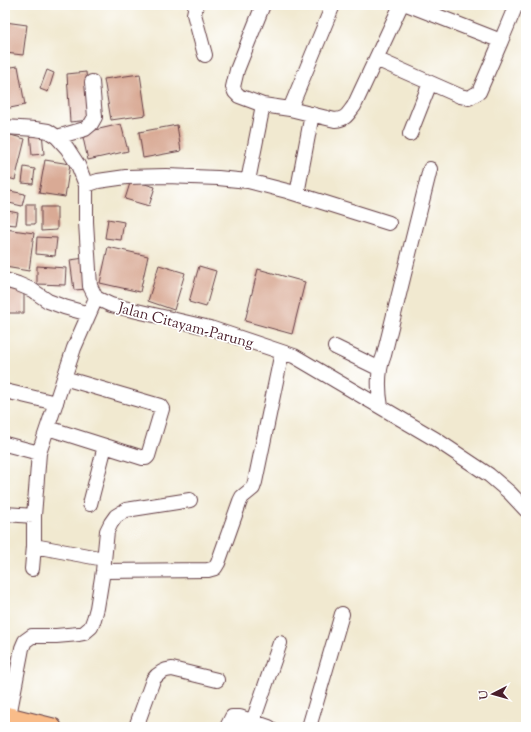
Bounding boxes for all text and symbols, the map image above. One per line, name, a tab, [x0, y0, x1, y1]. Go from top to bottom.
street label: Jalan Citayam-Parung	[115, 298, 256, 355]
north arrow	[473, 674, 513, 714]
text: U	[476, 690, 493, 701]

